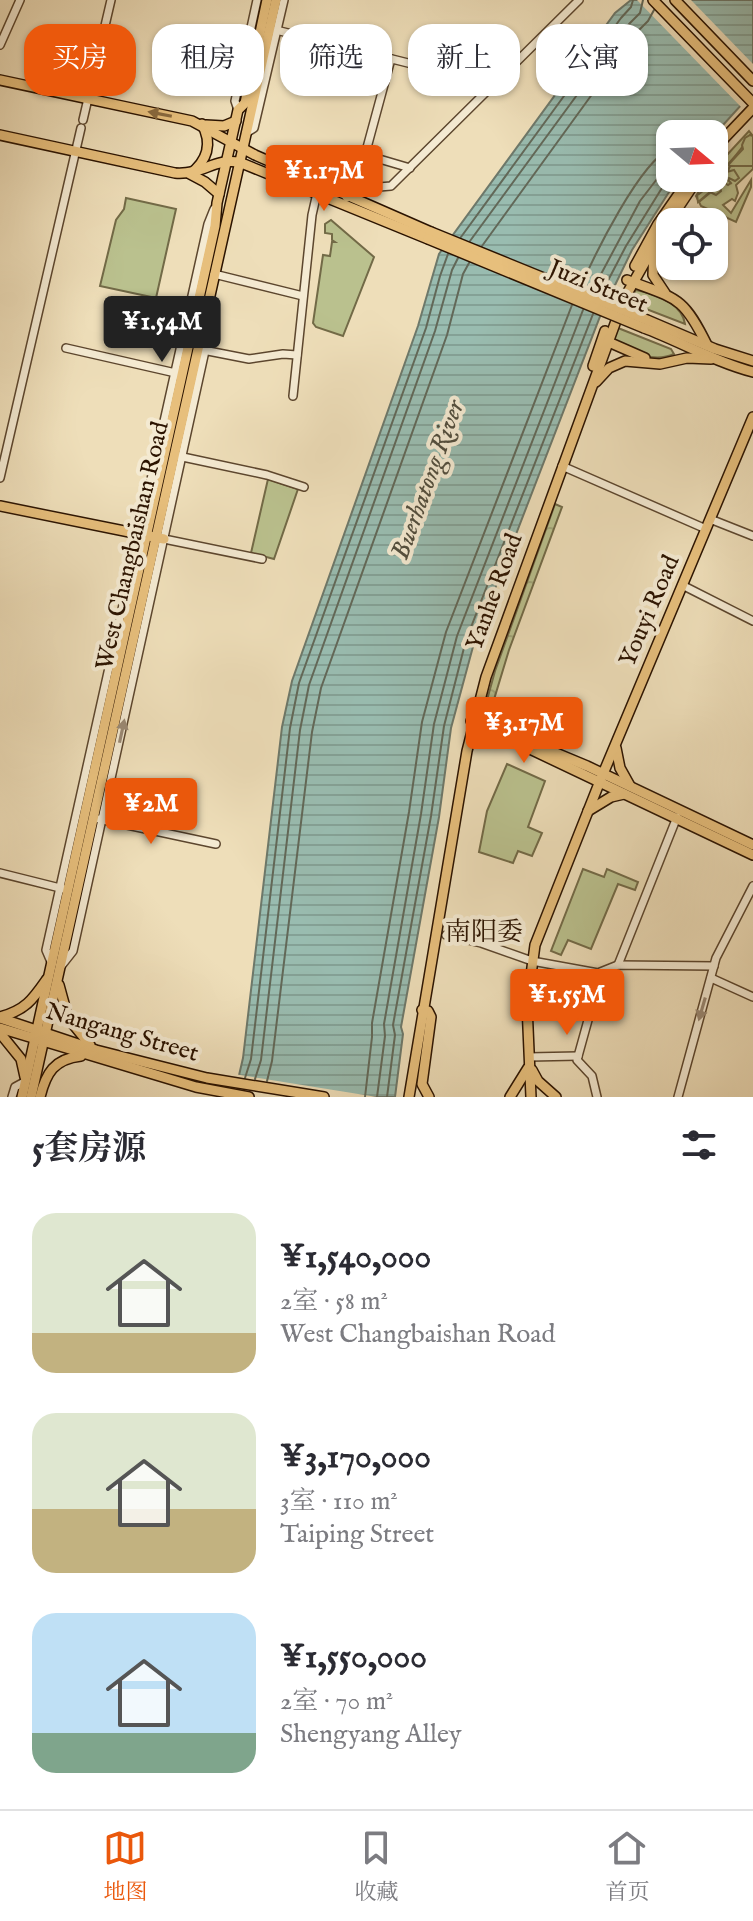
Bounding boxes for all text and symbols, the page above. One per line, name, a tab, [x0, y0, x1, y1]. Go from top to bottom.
chip: 买房	[24, 24, 136, 96]
chip: 租房	[152, 24, 264, 96]
chip: 筛选	[280, 24, 392, 96]
chip: 新上	[408, 24, 520, 96]
chip: 公寓	[536, 24, 648, 96]
one-way arrow	[147, 108, 172, 120]
north arrow	[656, 120, 728, 192]
map controls	[656, 120, 728, 280]
pin: ¥1.17M	[259, 145, 389, 213]
text: ¥1.17M	[284, 154, 364, 187]
button: locate	[656, 208, 728, 280]
street label: Juzi Street	[541, 252, 652, 321]
pin: ¥1.54M	[97, 296, 227, 364]
text: ¥1.54M	[122, 305, 202, 338]
water label: Buerhatong River	[384, 395, 473, 565]
street label: West Changbaishan Road	[89, 418, 177, 673]
street label: Yanhe Road	[460, 529, 531, 655]
street label: Youyi Road	[613, 551, 687, 671]
pin: ¥3.17M	[459, 697, 589, 765]
text: ¥3.17M	[484, 706, 564, 739]
one-way arrow	[116, 718, 129, 743]
pin: ¥2M	[112, 778, 190, 846]
text: ¥2M	[123, 787, 179, 820]
district label: 南阳委	[445, 916, 523, 949]
pin: ¥1.55M	[502, 969, 632, 1037]
text: ¥1.55M	[528, 978, 606, 1011]
street label: Nangang Street	[42, 996, 202, 1070]
one-way arrow	[695, 997, 708, 1021]
icon: filters	[677, 1123, 721, 1167]
text: 5套房源	[32, 1128, 146, 1171]
text: ¥1,540,000	[280, 1236, 431, 1279]
icon: home	[96, 1245, 192, 1341]
text: 2室 · 58 m²	[280, 1285, 388, 1318]
text: West Changbaishan Road	[280, 1318, 555, 1351]
text: ¥3,170,000	[280, 1436, 431, 1479]
icon: home	[96, 1445, 192, 1541]
text: 3室 · 110 m²	[280, 1485, 398, 1518]
text: Taiping Street	[280, 1518, 434, 1551]
text: ¥1,550,000	[280, 1636, 427, 1679]
icon: home	[96, 1645, 192, 1741]
text: 2室 · 70 m²	[280, 1685, 393, 1718]
text: Shengyang Alley	[280, 1718, 462, 1751]
tab: 地图	[103, 1826, 148, 1907]
tab: 收藏	[354, 1826, 399, 1907]
tab: 首页	[605, 1826, 650, 1907]

